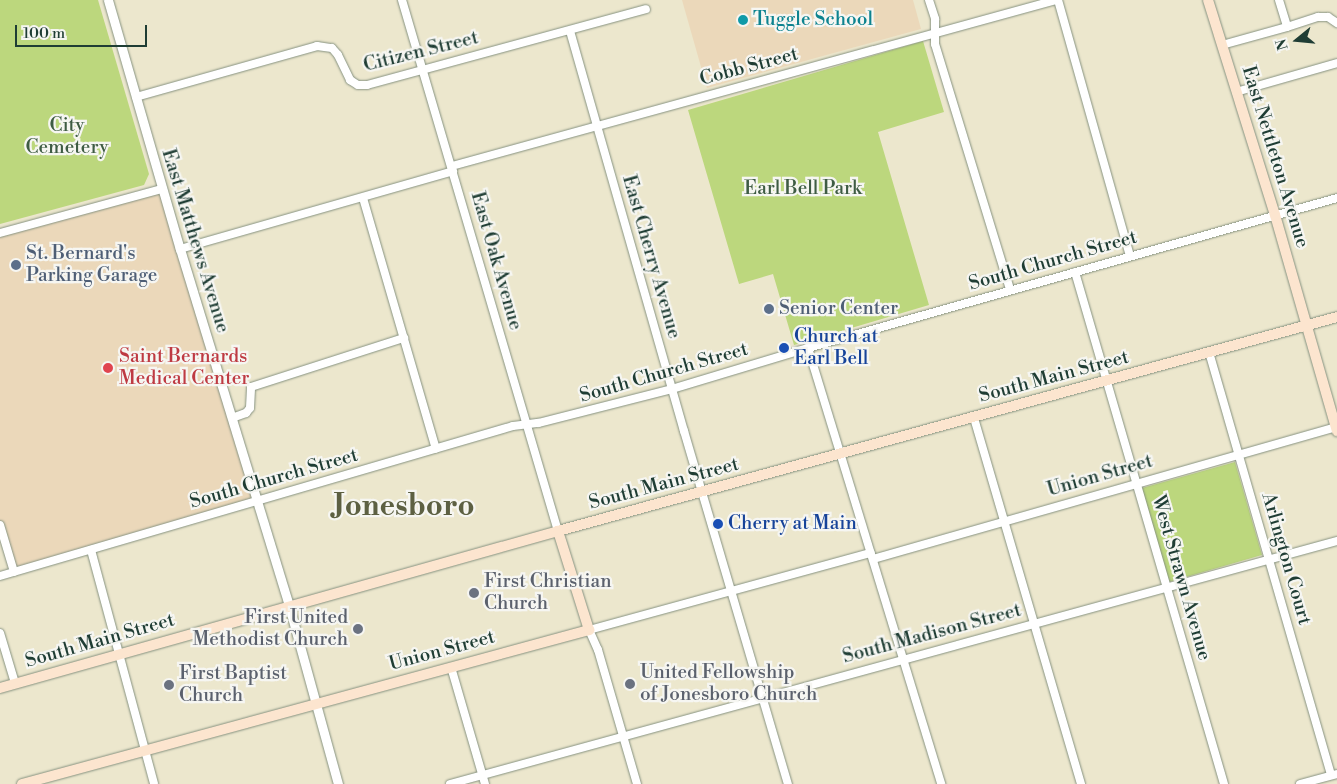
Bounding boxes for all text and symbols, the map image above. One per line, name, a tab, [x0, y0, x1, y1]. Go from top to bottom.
place label: Tuggle School	[753, 9, 873, 31]
marker: Tuggle School	[737, 14, 749, 26]
scale bar	[18, 15, 150, 47]
north arrow	[1272, 15, 1322, 65]
text: 100 m	[23, 24, 65, 43]
street label: Citizen Street	[361, 27, 481, 77]
text: N	[1272, 36, 1293, 52]
street label: Cobb Street	[697, 43, 801, 91]
street label: East Nettleton Avenue	[1236, 63, 1314, 251]
park label: City Cemetery	[25, 115, 109, 159]
street label: East Matthews Avenue	[156, 146, 234, 336]
street label: East Cherry Avenue	[617, 173, 685, 341]
park label: Earl Bell Park	[744, 178, 862, 200]
street label: East Oak Avenue	[465, 189, 527, 333]
street label: South Church Street	[966, 226, 1140, 296]
place label: St. Bernard's Parking Garage	[26, 243, 157, 287]
marker: St. Bernard's Parking Garage	[10, 259, 22, 271]
place label: Senior Center	[779, 298, 898, 320]
marker: Senior Center	[763, 303, 775, 315]
place label: Church at Earl Bell	[794, 326, 878, 370]
street label: South Church Street	[577, 338, 751, 408]
marker: Church at Earl Bell	[778, 342, 790, 354]
place label: Saint Bernards Medical Center	[119, 346, 250, 390]
street label: South Main Street	[977, 346, 1131, 408]
marker: Saint Bernards Medical Center	[101, 361, 115, 375]
street label: South Church Street	[187, 444, 361, 514]
street label: Union Street	[1045, 450, 1155, 502]
street label: South Main Street	[587, 453, 741, 515]
district label: Jonesboro	[334, 490, 474, 524]
street label: Arlington Court	[1256, 490, 1316, 628]
street label: West Strawn Avenue	[1146, 493, 1216, 663]
place label: Cherry at Main	[728, 513, 857, 535]
marker: Cherry at Main	[712, 518, 724, 530]
place label: First Christian Church	[484, 571, 612, 615]
marker: First Christian Church	[468, 587, 480, 599]
street label: South Madison Street	[840, 599, 1024, 669]
place label: First United Methodist Church	[193, 607, 348, 651]
street label: South Main Street	[23, 609, 177, 673]
marker: First United Methodist Church	[352, 623, 364, 635]
street label: Union Street	[387, 626, 497, 676]
place label: United Fellowship of Jonesboro Church	[640, 662, 817, 706]
place label: First Baptist Church	[179, 663, 287, 707]
marker: United Fellowship of Jonesboro Church	[624, 678, 636, 690]
marker: First Baptist Church	[163, 679, 175, 691]

